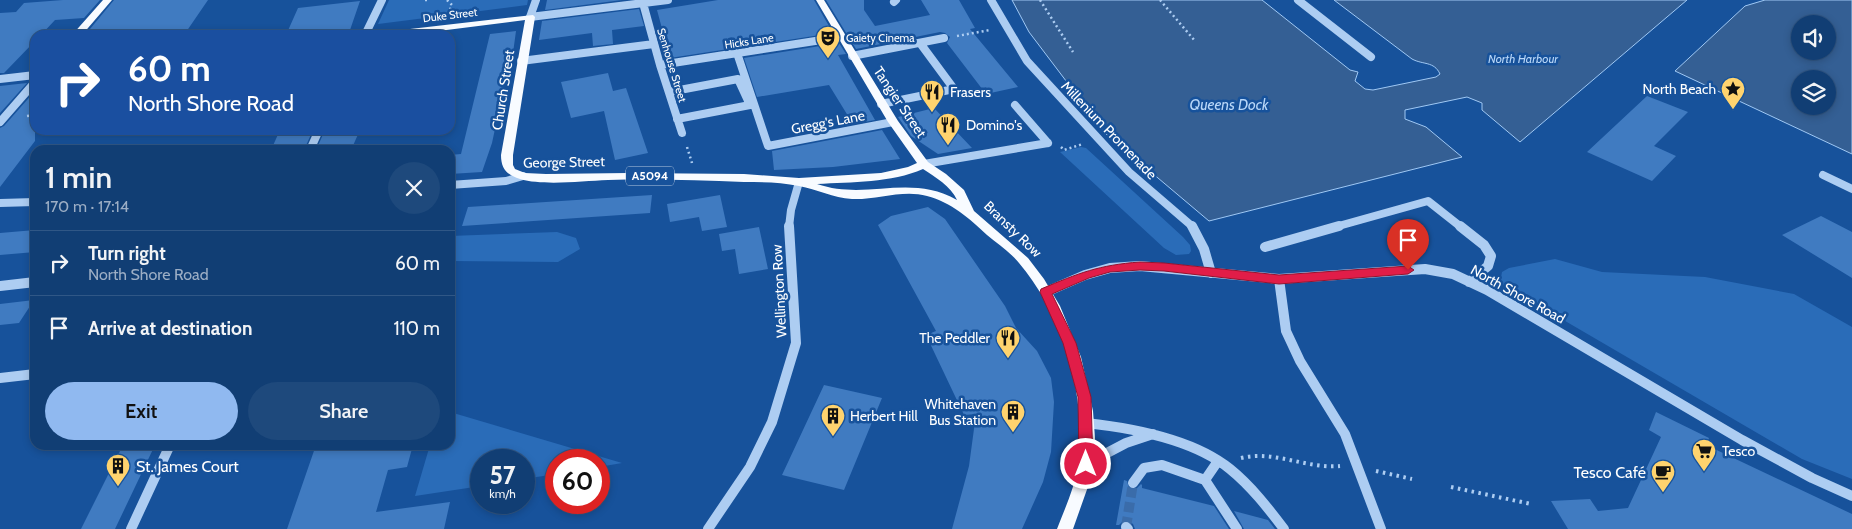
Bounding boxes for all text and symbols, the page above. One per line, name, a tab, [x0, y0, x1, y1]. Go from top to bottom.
street label: Duke Street	[422, 5, 478, 25]
map controls	[1791, 15, 1836, 115]
button: sound	[1791, 15, 1836, 60]
theatre icon: Gaiety Cinema	[815, 25, 841, 59]
street label: Senhouse Street	[654, 26, 690, 104]
street label: Hicks Lane	[723, 30, 775, 52]
place label: Gaiety Cinema	[846, 31, 915, 45]
text: 60 m	[128, 47, 211, 90]
street label: Church Street	[488, 48, 518, 131]
icon: right	[45, 50, 110, 115]
water label: North Harbour	[1488, 51, 1559, 66]
street label: Tangier Street	[870, 63, 931, 141]
button: layers	[1791, 70, 1836, 115]
place icon: North Beach	[1720, 76, 1746, 110]
street label: Millenium Promenade	[1057, 77, 1161, 183]
restaurant icon: Frasers	[919, 79, 945, 113]
place label: North Beach	[1643, 80, 1716, 98]
place label: Frasers	[950, 83, 991, 101]
text: North Shore Road	[128, 90, 294, 117]
water label: Queens Dock	[1190, 96, 1269, 114]
street label: Gregg's Lane	[790, 106, 866, 138]
restaurant icon: Domino's	[935, 112, 961, 146]
place label: Domino's	[966, 116, 1023, 134]
street label: George Street	[523, 152, 605, 172]
text: 1 min	[45, 159, 112, 196]
button: close	[388, 162, 440, 214]
road number: A5094	[626, 167, 674, 186]
text: 170 m · 17:14	[45, 197, 129, 216]
street label: Bransty Row	[980, 197, 1046, 261]
pin	[1387, 219, 1429, 270]
icon: arrive	[1394, 226, 1422, 254]
text: Turn right	[88, 242, 166, 265]
street label: Wellington Row	[768, 244, 790, 338]
icon: right	[45, 249, 73, 277]
text: 60 m	[395, 252, 440, 275]
street label: North Shore Road	[1467, 261, 1569, 327]
text: North Shore Road	[88, 265, 209, 284]
icon: arrive	[45, 314, 73, 342]
text: Arrive at destination	[88, 317, 252, 340]
text: 110 m	[393, 317, 440, 340]
restaurant icon: The Peddler	[995, 325, 1021, 359]
place label: The Peddler	[919, 329, 991, 347]
button: Exit	[45, 382, 238, 440]
button: Share	[248, 382, 440, 440]
place label: Whitehaven Bus Station	[925, 395, 996, 429]
building icon: Whitehaven Bus Station	[1000, 399, 1026, 433]
building icon: Herbert Hill	[820, 403, 846, 437]
place label: Herbert Hill	[850, 407, 919, 425]
position arrow	[1059, 437, 1111, 489]
supermarket icon: Tesco	[1691, 438, 1717, 472]
place label: Tesco	[1722, 442, 1756, 460]
speed limit sign: 60	[545, 449, 610, 514]
building icon: St. James Court	[105, 453, 131, 487]
place label: St. James Court	[136, 457, 239, 476]
cafe icon: Tesco Café	[1650, 459, 1676, 493]
text: 57	[489, 460, 516, 490]
place label: Tesco Café	[1574, 463, 1646, 482]
text: km/h	[489, 486, 516, 501]

